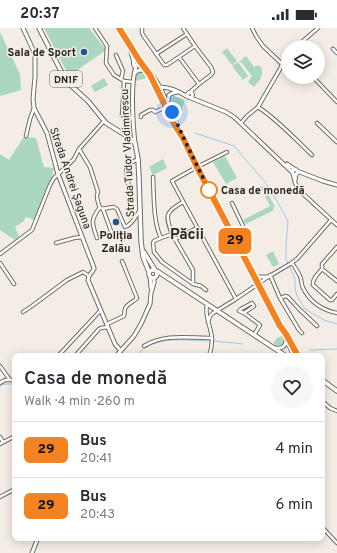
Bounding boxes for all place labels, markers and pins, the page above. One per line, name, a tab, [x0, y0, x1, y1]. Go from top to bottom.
place label: Sala de Sport	[8, 46, 76, 60]
marker: Sala de Sport	[79, 47, 89, 57]
marker: Casa de monedă	[200, 181, 218, 199]
place label: Casa de monedă	[221, 184, 305, 198]
marker: Poliția Zalău	[111, 217, 121, 227]
place label: Poliția Zalău	[100, 229, 132, 256]

